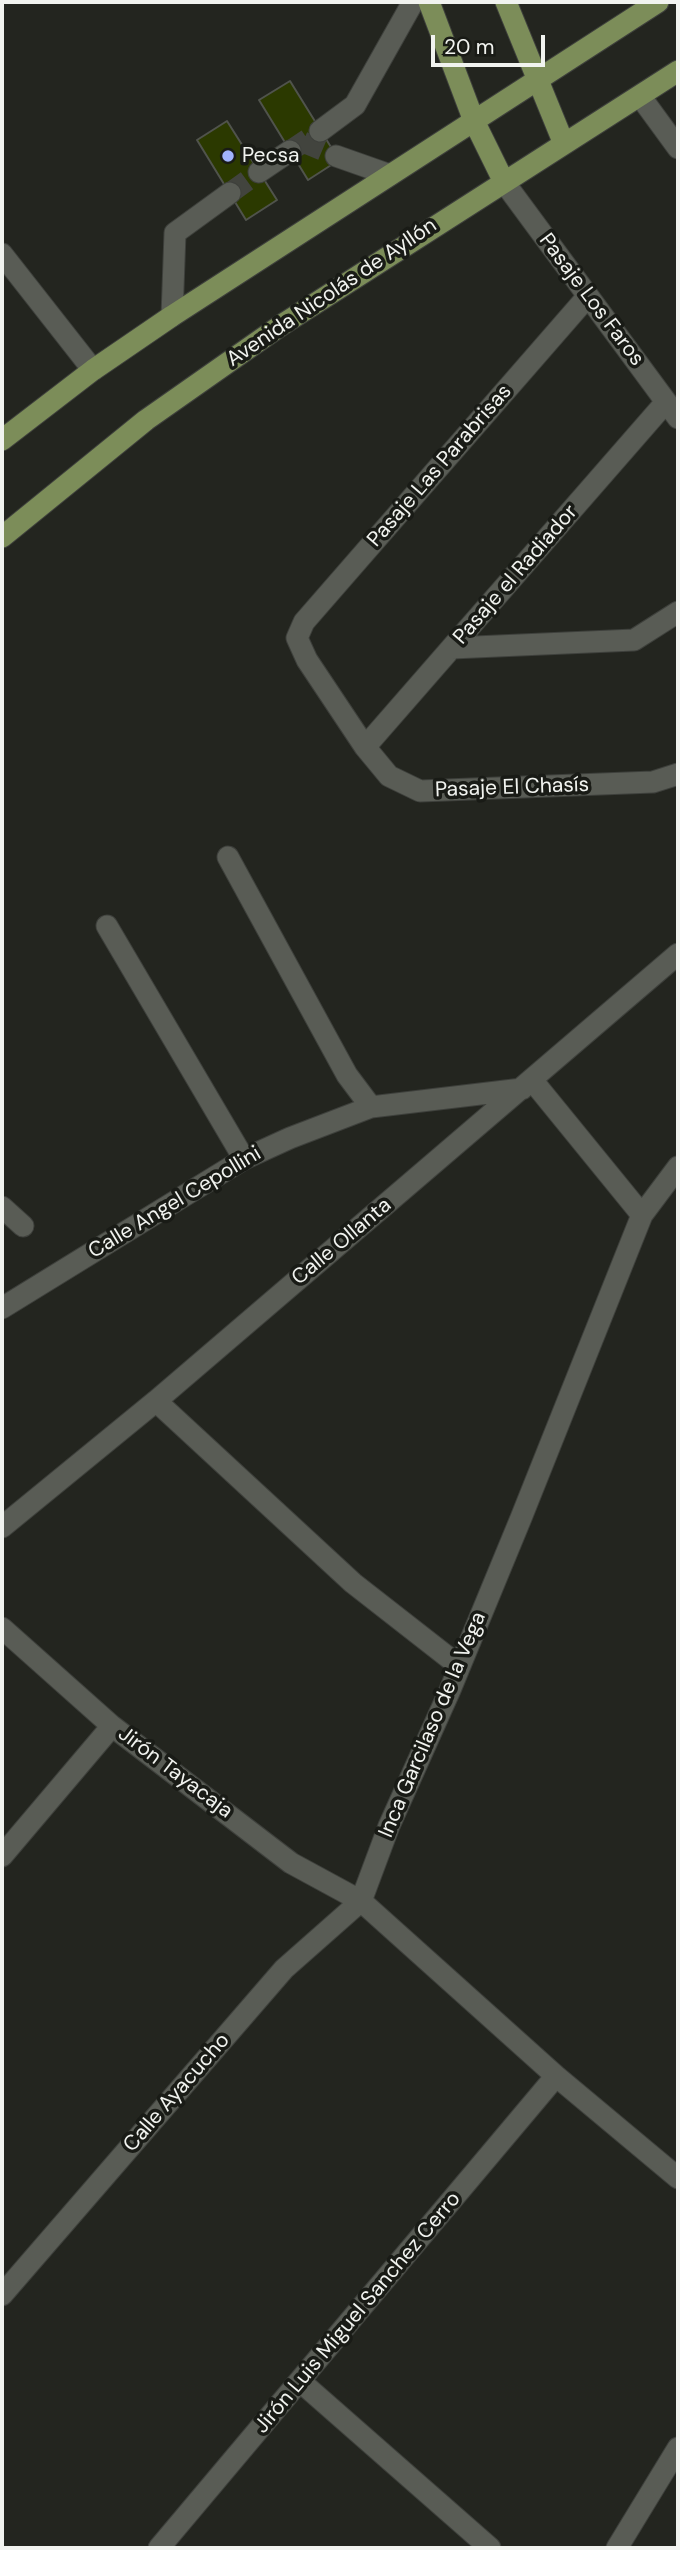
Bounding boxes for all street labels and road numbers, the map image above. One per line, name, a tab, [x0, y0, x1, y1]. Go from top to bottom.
street label: Avenida Nicolás de Ayllón	[222, 213, 442, 373]
street label: Pasaje Los Faros	[533, 229, 649, 371]
street label: Pasaje Las Parabrisas	[363, 380, 517, 552]
street label: Pasaje el Radiador	[449, 500, 583, 650]
street label: Pasaje El Chasís	[435, 773, 589, 803]
street label: Calle Angel Cepollini	[84, 1141, 266, 1265]
street label: Calle Ollanta	[287, 1193, 397, 1291]
street label: Inca Garcilaso de la Vega	[374, 1608, 492, 1842]
street label: Jirón Tayacaja	[113, 1722, 237, 1824]
street label: Calle Ayacucho	[119, 2028, 235, 2158]
street label: Jirón Luis Miguel Sanchez Cerro	[250, 2187, 466, 2439]

